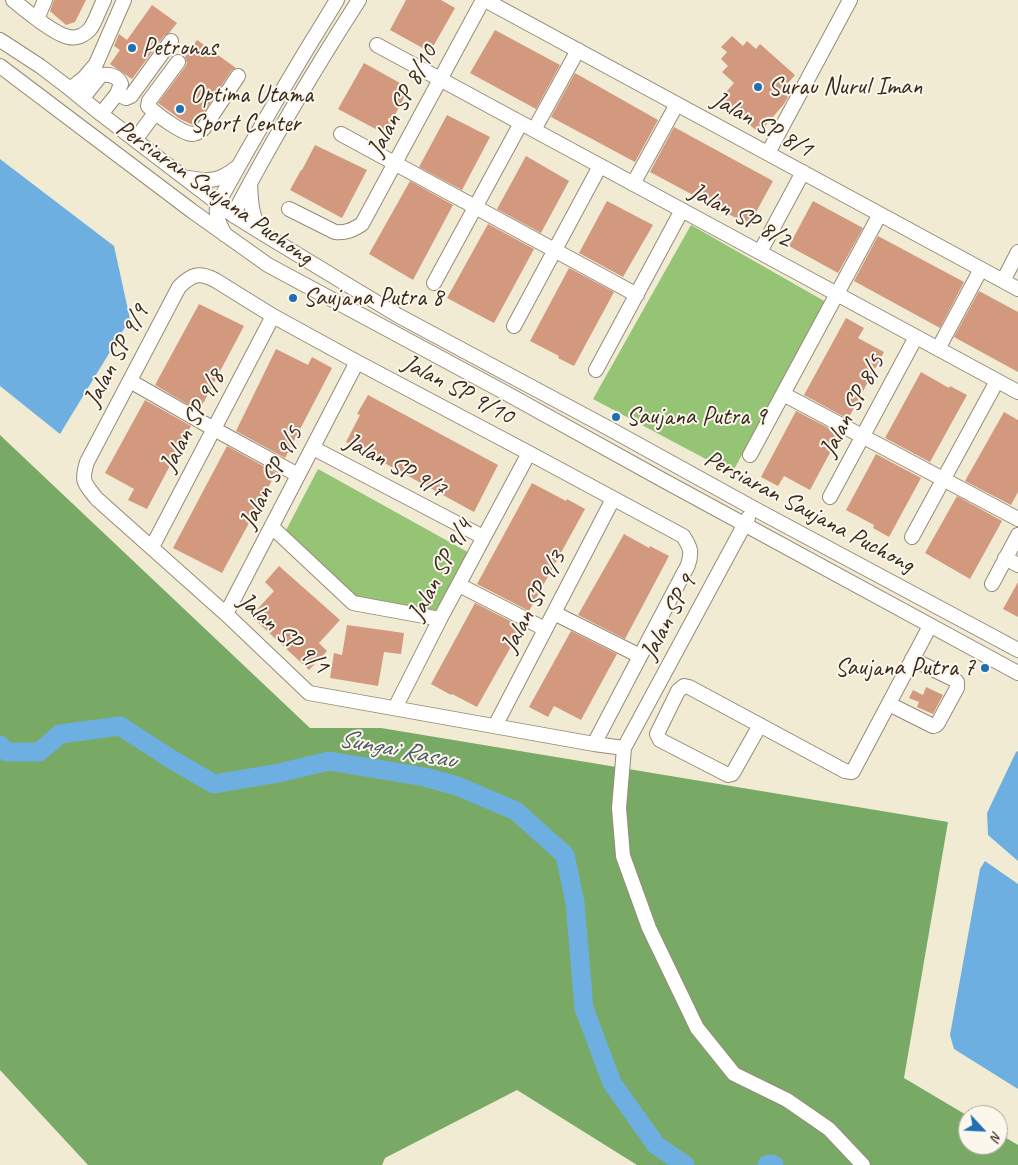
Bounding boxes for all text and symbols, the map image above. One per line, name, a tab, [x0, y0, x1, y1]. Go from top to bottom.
place label: Petronas	[142, 33, 217, 63]
street label: Jalan SP 8/10	[361, 40, 445, 162]
marker: Petronas	[126, 42, 138, 54]
place label: Surau Nurul Iman	[768, 72, 922, 102]
place label: Optima Utama Sport Center	[190, 80, 313, 139]
marker: Surau Nurul Iman	[752, 81, 764, 93]
street label: Jalan SP 8/1	[706, 85, 818, 165]
marker: Optima Utama Sport Center	[174, 103, 186, 115]
street label: Persiaran Saujana Puchong	[110, 114, 318, 272]
street label: Jalan SP 8/2	[684, 177, 796, 255]
place label: Saujana Putra 8	[303, 283, 443, 313]
marker: Saujana Putra 8	[287, 292, 299, 304]
street label: Jalan SP 9/9	[78, 300, 156, 412]
street label: Jalan SP 9/10	[397, 348, 519, 432]
street label: Jalan SP 8/5	[814, 350, 892, 462]
street label: Jalan SP 9/8	[154, 365, 232, 477]
place label: Saujana Putra 9	[626, 402, 766, 432]
marker: Saujana Putra 9	[610, 411, 622, 423]
street label: Jalan SP 9/5	[234, 422, 310, 534]
street label: Jalan SP 9/7	[339, 427, 451, 505]
street label: Persiaran Saujana Puchong	[699, 444, 919, 580]
street label: Jalan SP 9/4	[402, 514, 480, 626]
street label: Jalan SP 9/3	[495, 546, 573, 658]
street label: Jalan SP 9	[634, 571, 704, 665]
street label: Jalan SP 9/1	[231, 586, 335, 682]
place label: Saujana Putra 7	[835, 653, 975, 683]
marker: Saujana Putra 7	[979, 662, 991, 674]
water label: Sungai Rasau	[336, 723, 458, 777]
north arrow	[958, 1105, 1008, 1155]
text: N	[987, 1129, 1006, 1144]

